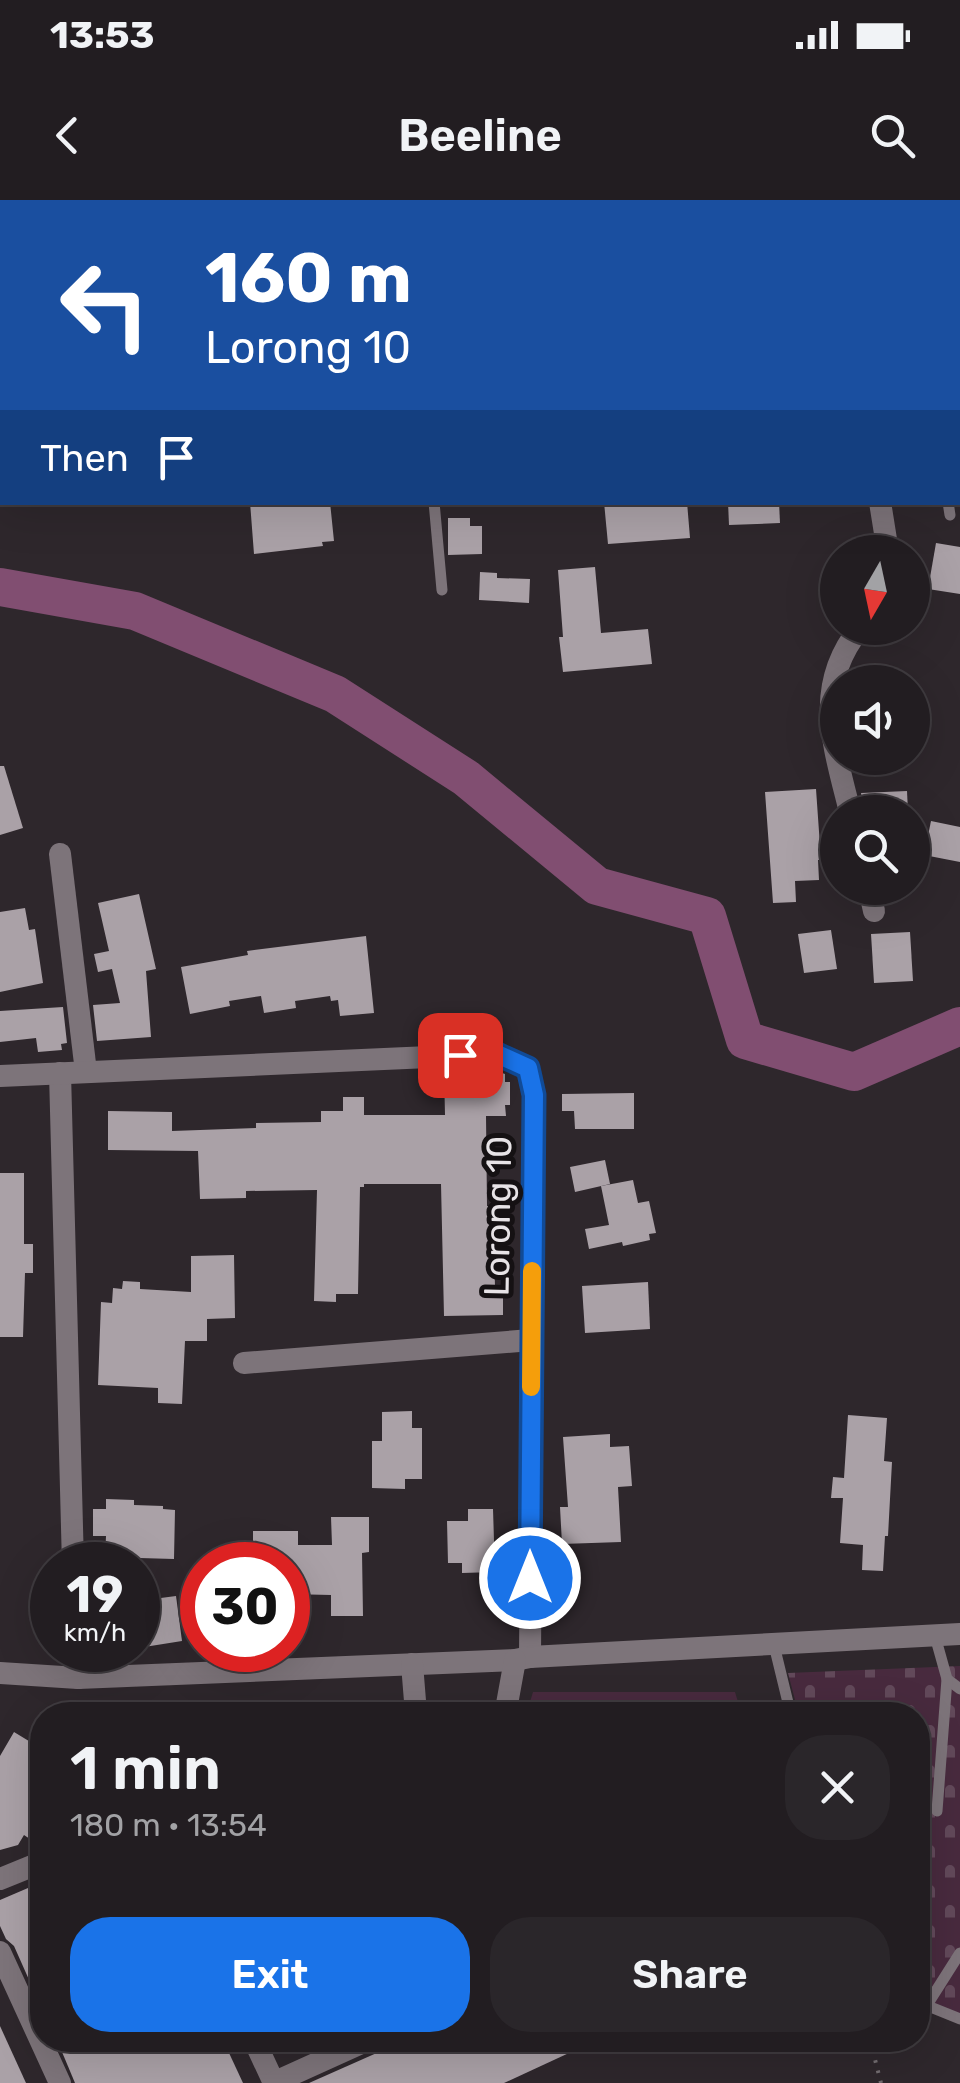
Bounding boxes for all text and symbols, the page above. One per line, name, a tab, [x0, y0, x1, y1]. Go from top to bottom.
text: 13:53	[50, 12, 155, 58]
icon: back	[40, 108, 95, 163]
icon: search	[865, 108, 920, 163]
text: Beeline	[398, 109, 562, 162]
text: 160 m	[205, 237, 412, 320]
icon: left	[40, 240, 170, 370]
text: Lorong 10	[205, 321, 411, 374]
icon: arrive	[149, 430, 204, 485]
text: Then	[40, 435, 129, 481]
north arrow	[820, 535, 930, 645]
map controls	[820, 535, 930, 905]
button: sound	[820, 665, 930, 775]
button: search	[820, 795, 930, 905]
pin	[418, 1013, 503, 1098]
icon: arrive	[433, 1028, 488, 1083]
street label: Lorong 10	[476, 1135, 520, 1297]
position arrow	[478, 1526, 582, 1630]
speed limit sign: 30	[180, 1542, 310, 1672]
text: 19	[67, 1565, 123, 1625]
text: km/h	[64, 1618, 126, 1647]
text: 1 min	[70, 1733, 221, 1804]
button: close	[785, 1735, 890, 1840]
text: 180 m · 13:54	[70, 1806, 267, 1844]
button: Exit	[70, 1917, 470, 2032]
button: Share	[490, 1917, 890, 2032]

